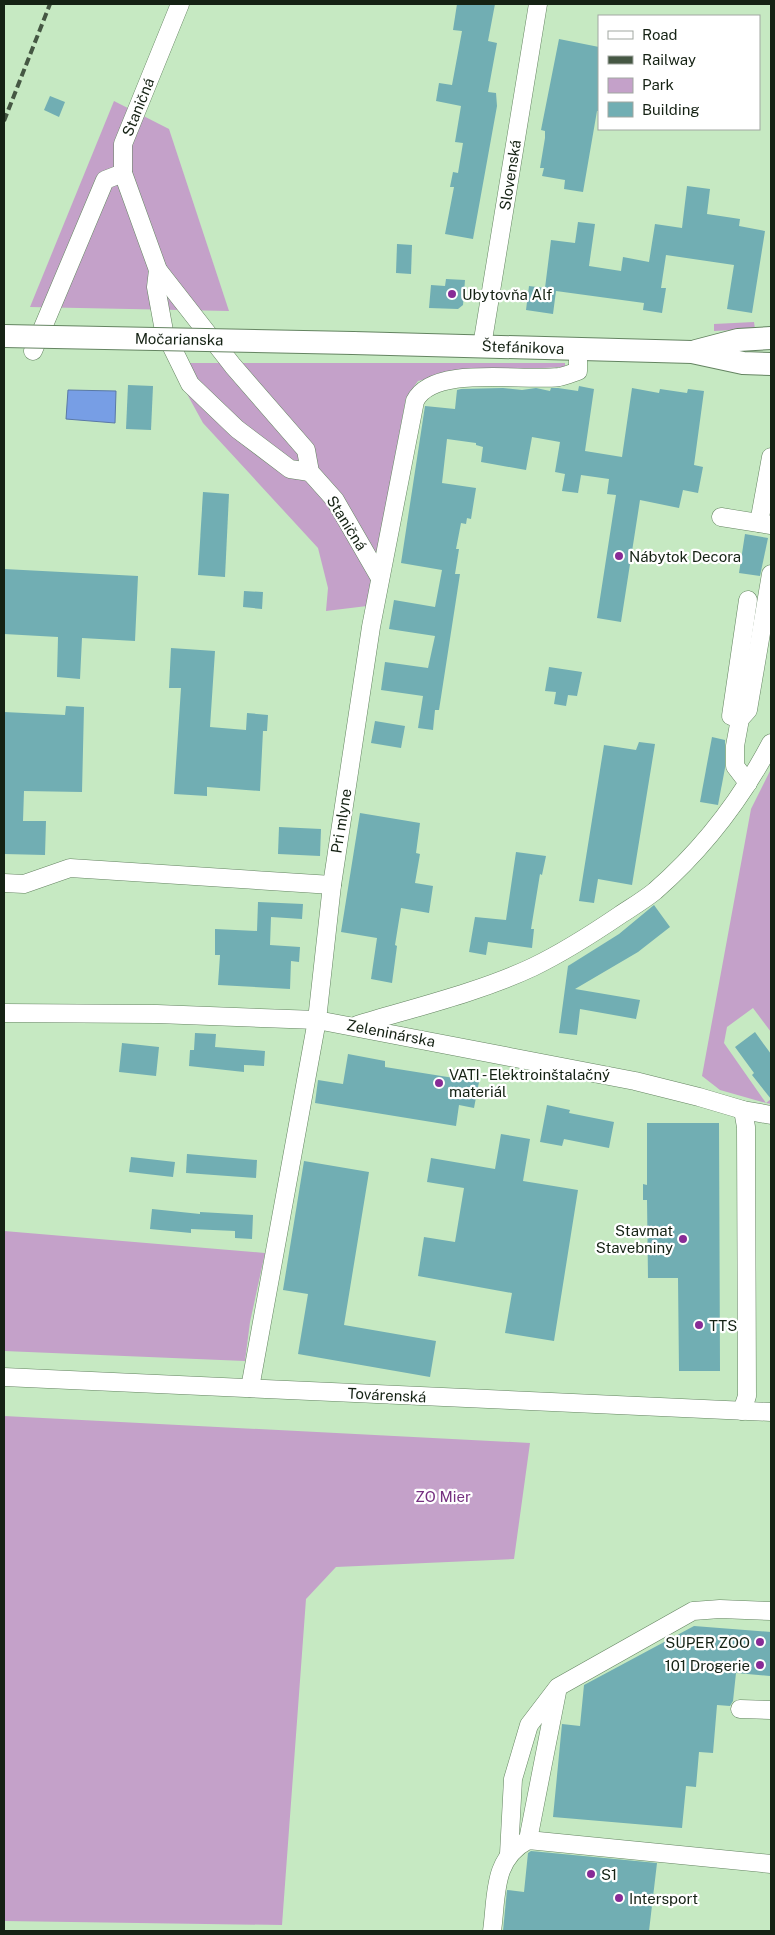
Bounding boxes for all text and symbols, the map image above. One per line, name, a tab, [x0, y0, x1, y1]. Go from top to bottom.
legend	[598, 15, 760, 130]
text: Road	[642, 26, 678, 43]
text: Railway	[642, 51, 696, 68]
street label: Staničná	[119, 75, 157, 139]
text: Park	[642, 76, 674, 93]
text: Building	[642, 101, 700, 118]
street label: Slovenská	[496, 139, 524, 211]
place label: Ubytovňa Alf	[462, 286, 552, 303]
marker: Ubytovňa Alf	[446, 288, 458, 300]
street label: Močarianska	[135, 330, 223, 348]
street label: Štefánikova	[482, 337, 564, 357]
street label: Staničná	[324, 493, 370, 553]
place label: Nábytok Decora	[629, 548, 741, 565]
marker: Nábytok Decora	[613, 550, 625, 562]
street label: Pri mlyne	[328, 787, 354, 855]
street label: Zeleninárska	[345, 1016, 437, 1050]
place label: VATI - Elektroinštalačný materiál	[449, 1066, 610, 1100]
marker: VATI - Elektroinštalačný materiál	[433, 1077, 445, 1089]
place label: Stavmat Stavebniny	[596, 1222, 673, 1256]
marker: Stavmat Stavebniny	[677, 1233, 689, 1245]
place label: TTS	[709, 1317, 737, 1334]
marker: TTS	[693, 1319, 705, 1331]
street label: Továrenská	[347, 1384, 427, 1406]
park label: ZO Mier	[415, 1488, 471, 1505]
place label: SUPER ZOO	[665, 1634, 750, 1651]
marker: SUPER ZOO	[754, 1636, 766, 1648]
place label: 101 Drogerie	[665, 1657, 750, 1674]
marker: 101 Drogerie	[754, 1659, 766, 1671]
place label: S1	[601, 1866, 617, 1883]
marker: S1	[585, 1868, 597, 1880]
place label: Intersport	[629, 1890, 698, 1907]
marker: Intersport	[613, 1892, 625, 1904]

